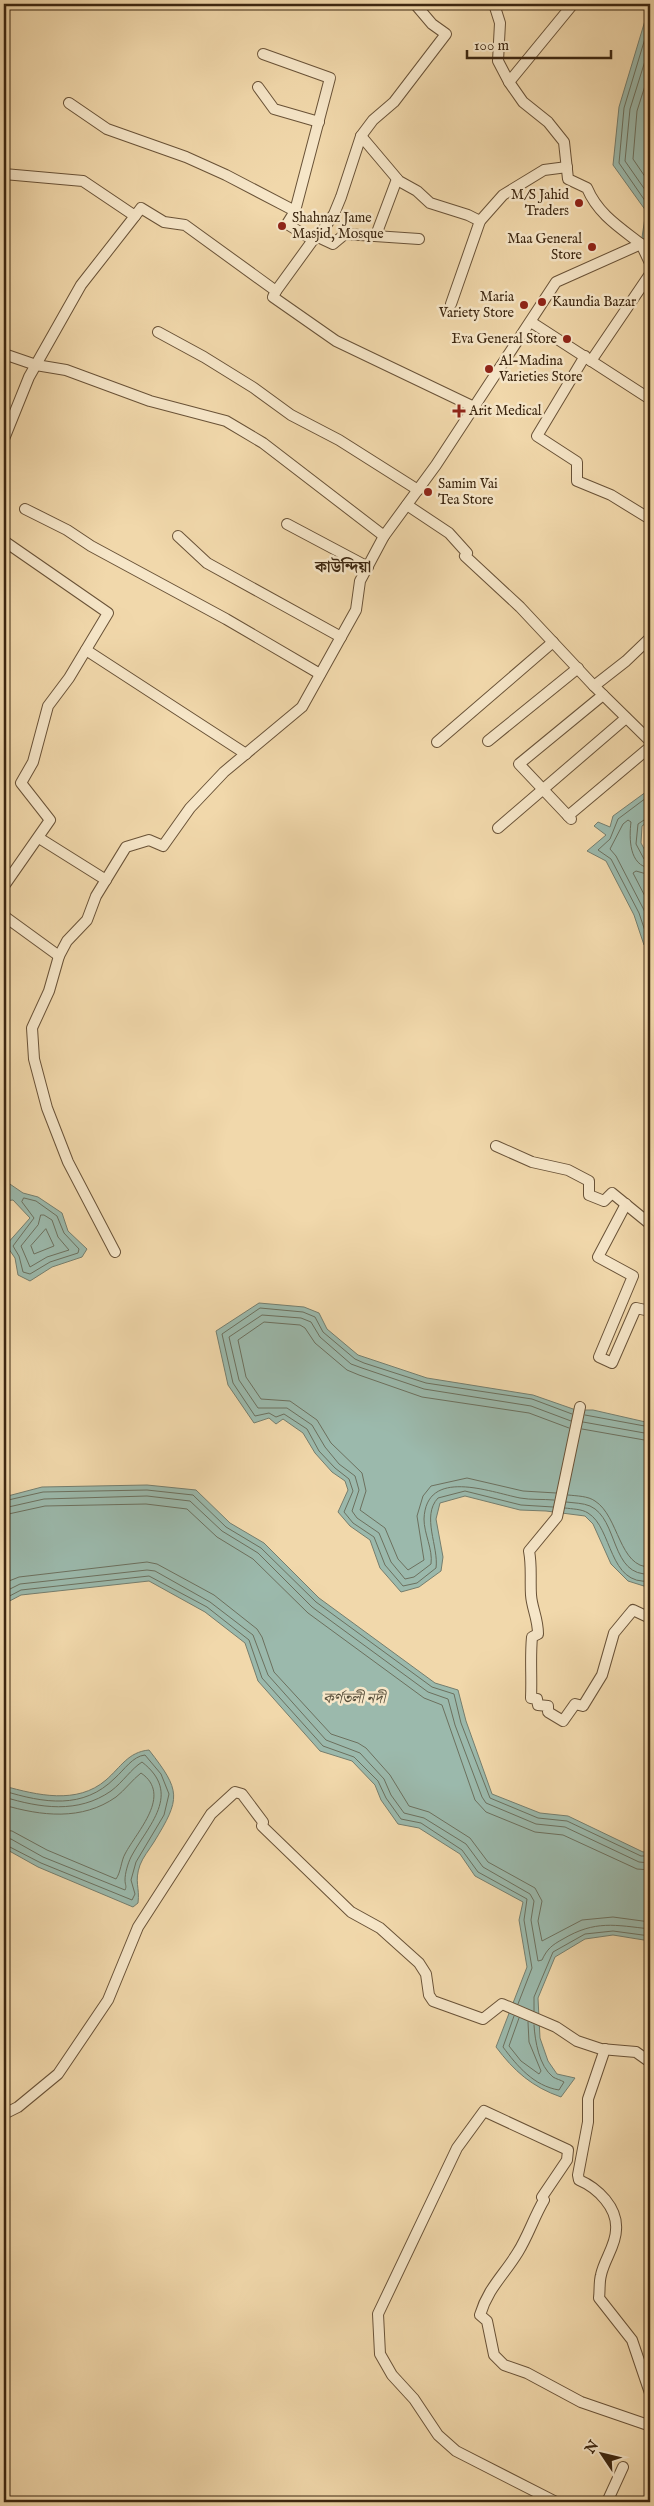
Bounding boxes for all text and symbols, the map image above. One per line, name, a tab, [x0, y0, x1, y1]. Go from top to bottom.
scale bar	[467, 28, 610, 60]
text: 100 m	[474, 36, 510, 55]
place label: M/S Jahid Traders	[511, 186, 570, 220]
marker: M/S Jahid Traders	[573, 197, 585, 209]
place label: Shahnaz Jame Masjid, Mosque	[292, 209, 384, 243]
marker: Shahnaz Jame Masjid, Mosque	[276, 220, 288, 232]
place label: Maa General Store	[507, 230, 583, 264]
marker: Maa General Store	[586, 241, 598, 253]
place label: Maria Variety Store	[438, 288, 515, 322]
place label: Kaundia Bazar	[552, 293, 636, 311]
marker: Kaundia Bazar	[536, 296, 548, 308]
marker: Maria Variety Store	[518, 299, 530, 311]
place label: Eva General Store	[452, 330, 558, 348]
marker: Eva General Store	[561, 333, 573, 345]
place label: Al-Madina Varieties Store	[498, 352, 583, 386]
marker: Al-Madina Varieties Store	[483, 363, 495, 375]
place label: Arit Medical	[468, 402, 542, 420]
marker: Arit Medical	[453, 405, 465, 417]
place label: Samim Vai Tea Store	[438, 475, 498, 509]
marker: Samim Vai Tea Store	[422, 486, 434, 498]
district label: কাউন্দিয়া	[314, 557, 371, 578]
water label: কর্ণতলী নদী	[323, 1689, 387, 1708]
north arrow	[576, 2428, 626, 2478]
text: N	[581, 2437, 603, 2458]

